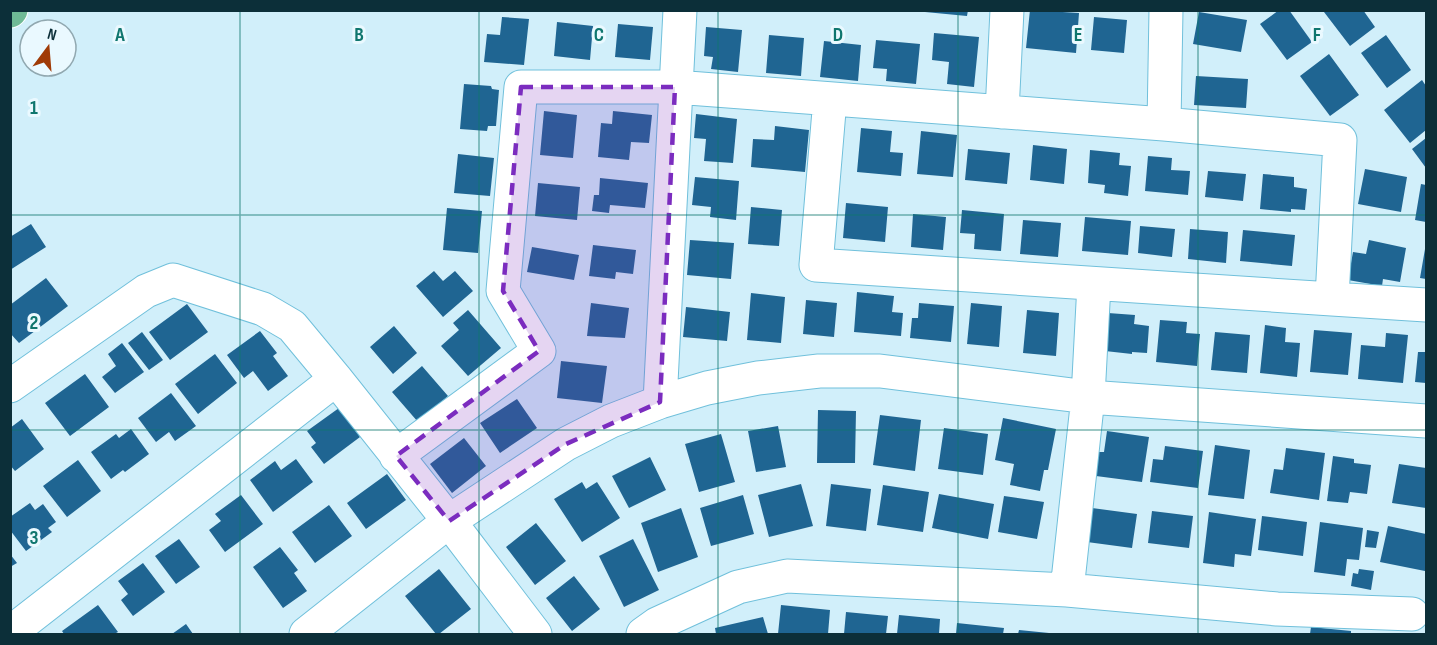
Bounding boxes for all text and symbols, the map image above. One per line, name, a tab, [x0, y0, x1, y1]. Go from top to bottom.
north arrow	[18, 18, 78, 78]
text: A	[114, 23, 125, 47]
text: B	[354, 23, 364, 47]
text: C	[594, 23, 604, 47]
text: D	[833, 23, 843, 47]
text: E	[1074, 23, 1082, 47]
text: F	[1313, 23, 1321, 47]
text: N	[45, 25, 58, 45]
text: 1	[30, 96, 38, 120]
text: 2	[30, 311, 38, 335]
text: 3	[30, 526, 39, 550]

